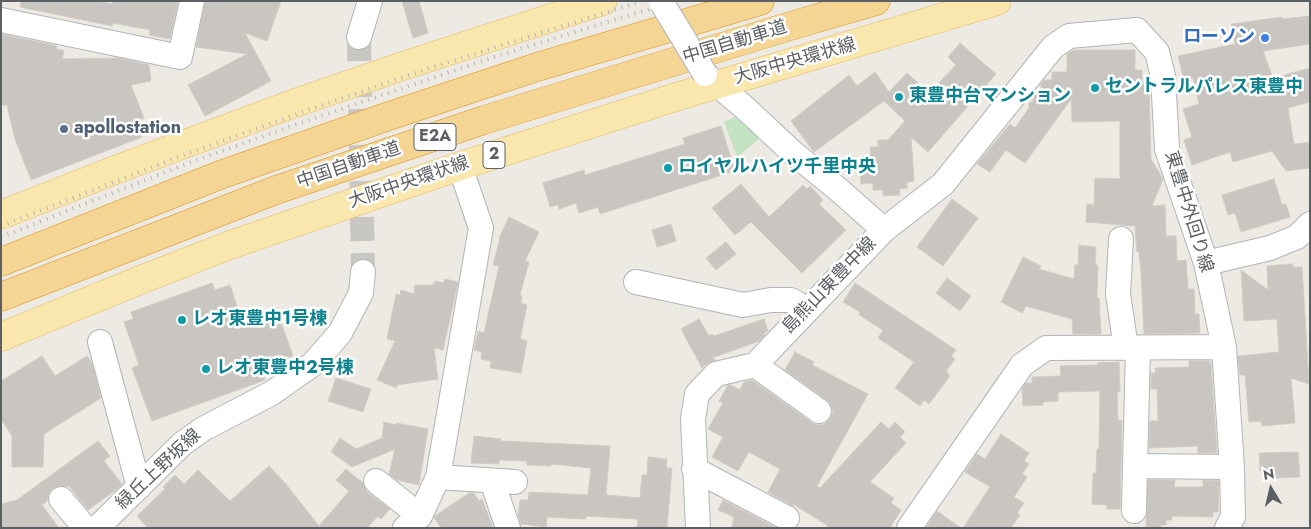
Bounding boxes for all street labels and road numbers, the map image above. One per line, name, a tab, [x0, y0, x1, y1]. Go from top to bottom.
street label: 中国自動車道	[680, 17, 790, 69]
street label: 大阪中央環状線	[731, 34, 859, 90]
road number: E2A	[414, 124, 456, 150]
street label: 中国自動車道	[294, 138, 404, 194]
road number: 2	[483, 142, 505, 168]
street label: 東豊中外回り線	[1159, 149, 1217, 275]
street label: 大阪中央環状線	[346, 152, 472, 214]
street label: 島熊山東豊中線	[778, 233, 882, 339]
street label: 緑丘上野坂線	[112, 425, 206, 515]

